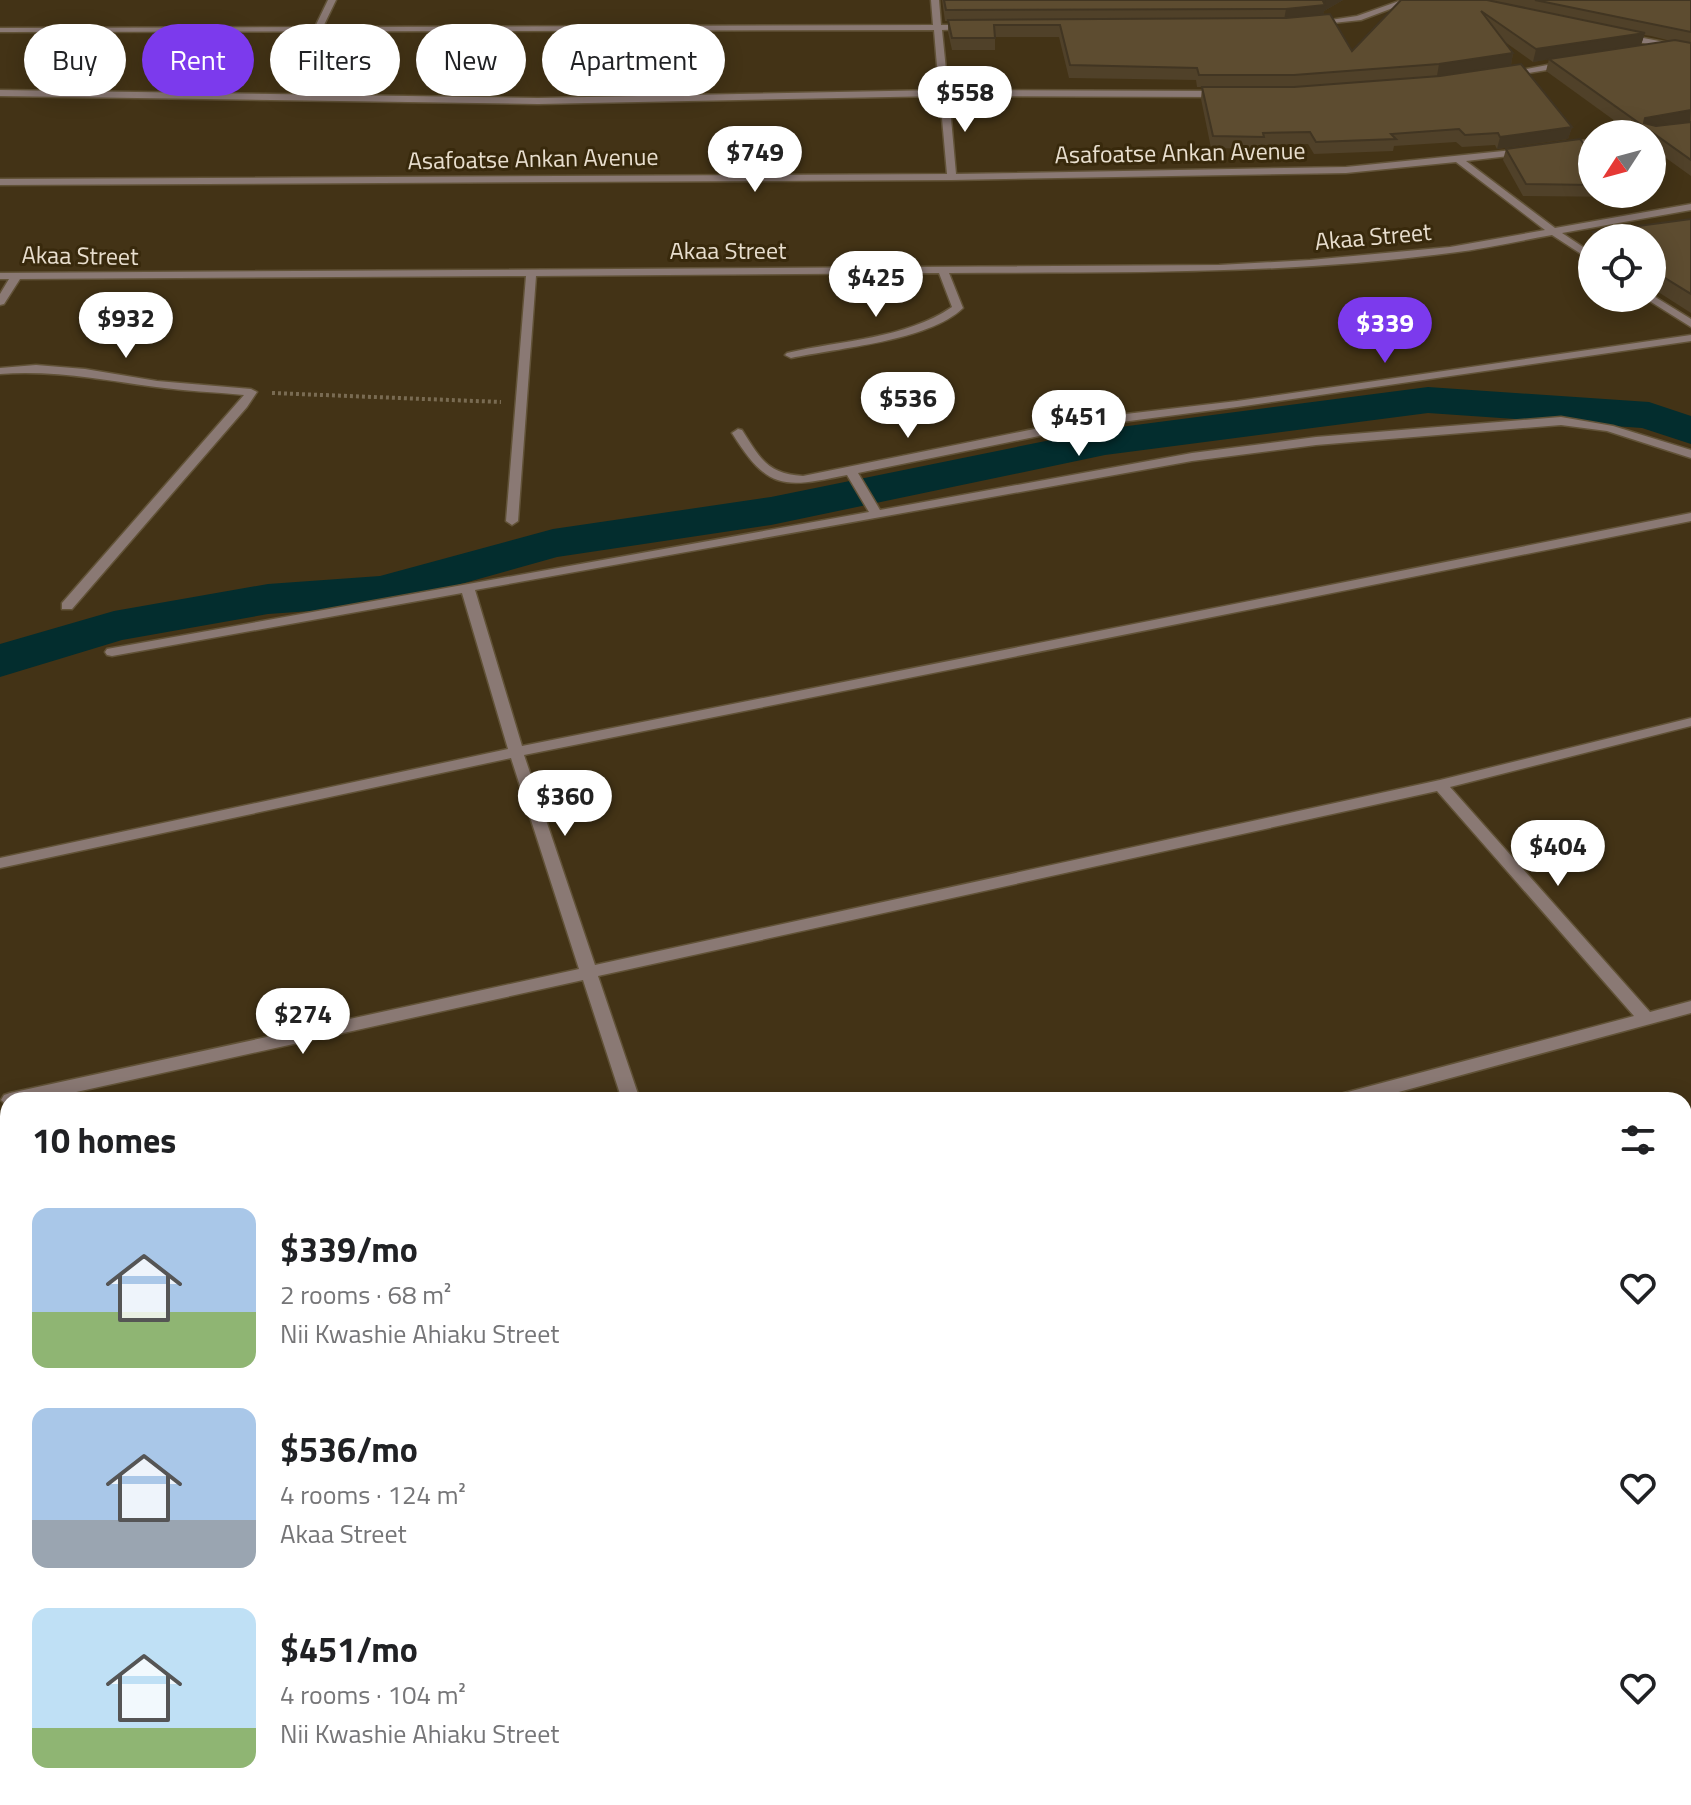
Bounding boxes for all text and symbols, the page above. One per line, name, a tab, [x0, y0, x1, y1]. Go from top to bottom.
chip: Buy	[24, 24, 126, 96]
chip: Rent	[142, 24, 254, 96]
chip: Filters	[270, 24, 400, 96]
chip: New	[416, 24, 526, 96]
chip: Apartment	[542, 24, 725, 96]
pin: $558	[918, 66, 1012, 134]
text: $558	[936, 72, 994, 111]
north arrow	[1578, 120, 1666, 208]
map controls	[1578, 120, 1666, 312]
pin: $749	[708, 126, 802, 194]
text: $749	[726, 132, 784, 171]
street label: Asafoatse Ankan Avenue	[1054, 132, 1306, 172]
street label: Asafoatse Ankan Avenue	[407, 138, 659, 178]
street label: Akaa Street	[1313, 213, 1433, 259]
button: locate	[1578, 224, 1666, 312]
street label: Akaa Street	[670, 232, 787, 268]
street label: Akaa Street	[21, 236, 139, 274]
pin: $425	[829, 251, 923, 319]
text: $425	[847, 257, 905, 296]
pin: $932	[79, 292, 173, 360]
pin: $339	[1338, 297, 1432, 365]
text: $932	[97, 298, 155, 337]
text: $339	[1356, 303, 1414, 342]
pin: $536	[861, 372, 955, 440]
text: $536	[879, 378, 937, 417]
pin: $451	[1032, 390, 1126, 458]
text: $451	[1050, 396, 1108, 435]
pin: $360	[518, 770, 612, 838]
text: $360	[536, 776, 594, 815]
pin: $404	[1511, 820, 1605, 888]
text: $404	[1529, 826, 1587, 865]
pin: $274	[256, 988, 350, 1056]
text: $274	[274, 994, 332, 1033]
text: 10 homes	[32, 1114, 176, 1166]
icon: filters	[1616, 1118, 1660, 1162]
text: $339/mo	[280, 1223, 418, 1275]
icon: home	[96, 1240, 192, 1336]
icon: heart	[1616, 1266, 1660, 1310]
text: 2 rooms · 68 m²	[280, 1275, 451, 1314]
text: Nii Kwashie Ahiaku Street	[280, 1314, 559, 1353]
text: $536/mo	[280, 1423, 418, 1475]
icon: home	[96, 1440, 192, 1536]
icon: heart	[1616, 1466, 1660, 1510]
text: 4 rooms · 124 m²	[280, 1475, 466, 1514]
text: Akaa Street	[280, 1514, 407, 1553]
text: $451/mo	[280, 1623, 418, 1675]
icon: home	[96, 1640, 192, 1736]
icon: heart	[1616, 1666, 1660, 1710]
text: 4 rooms · 104 m²	[280, 1675, 466, 1714]
text: Nii Kwashie Ahiaku Street	[280, 1714, 559, 1753]

